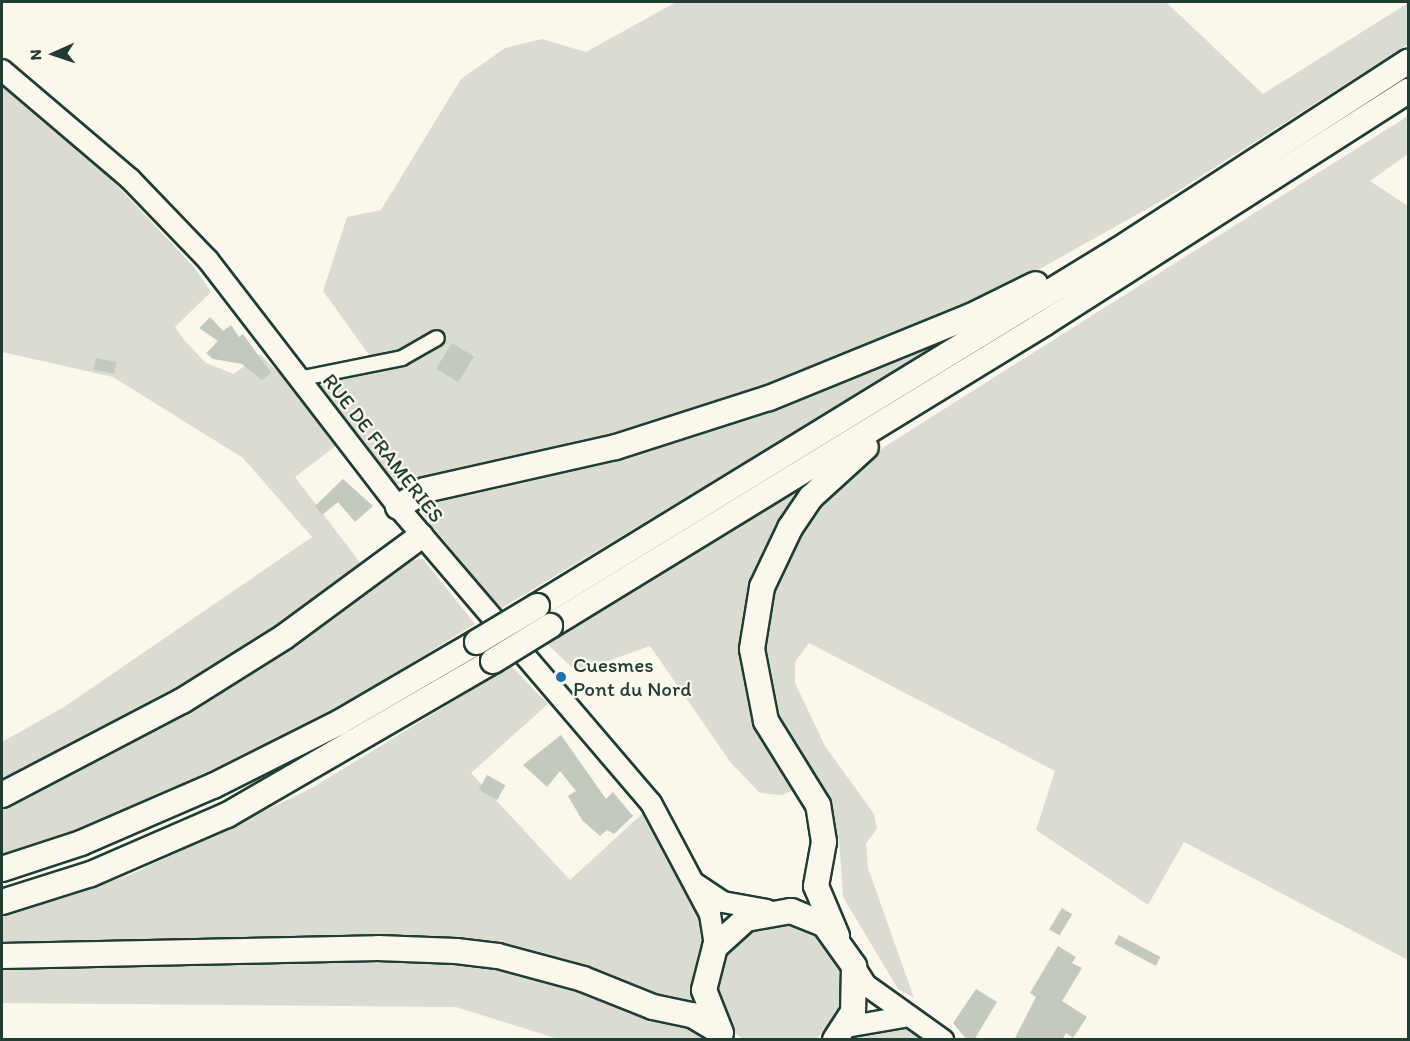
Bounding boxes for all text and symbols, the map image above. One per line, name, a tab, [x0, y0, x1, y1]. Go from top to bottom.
north arrow	[24, 24, 84, 84]
text: N	[26, 49, 45, 61]
street label: RUE DE FRAMERIES	[317, 368, 449, 528]
place label: Cuesmes Pont du Nord	[573, 652, 692, 702]
marker: Cuesmes Pont du Nord	[554, 670, 568, 684]

